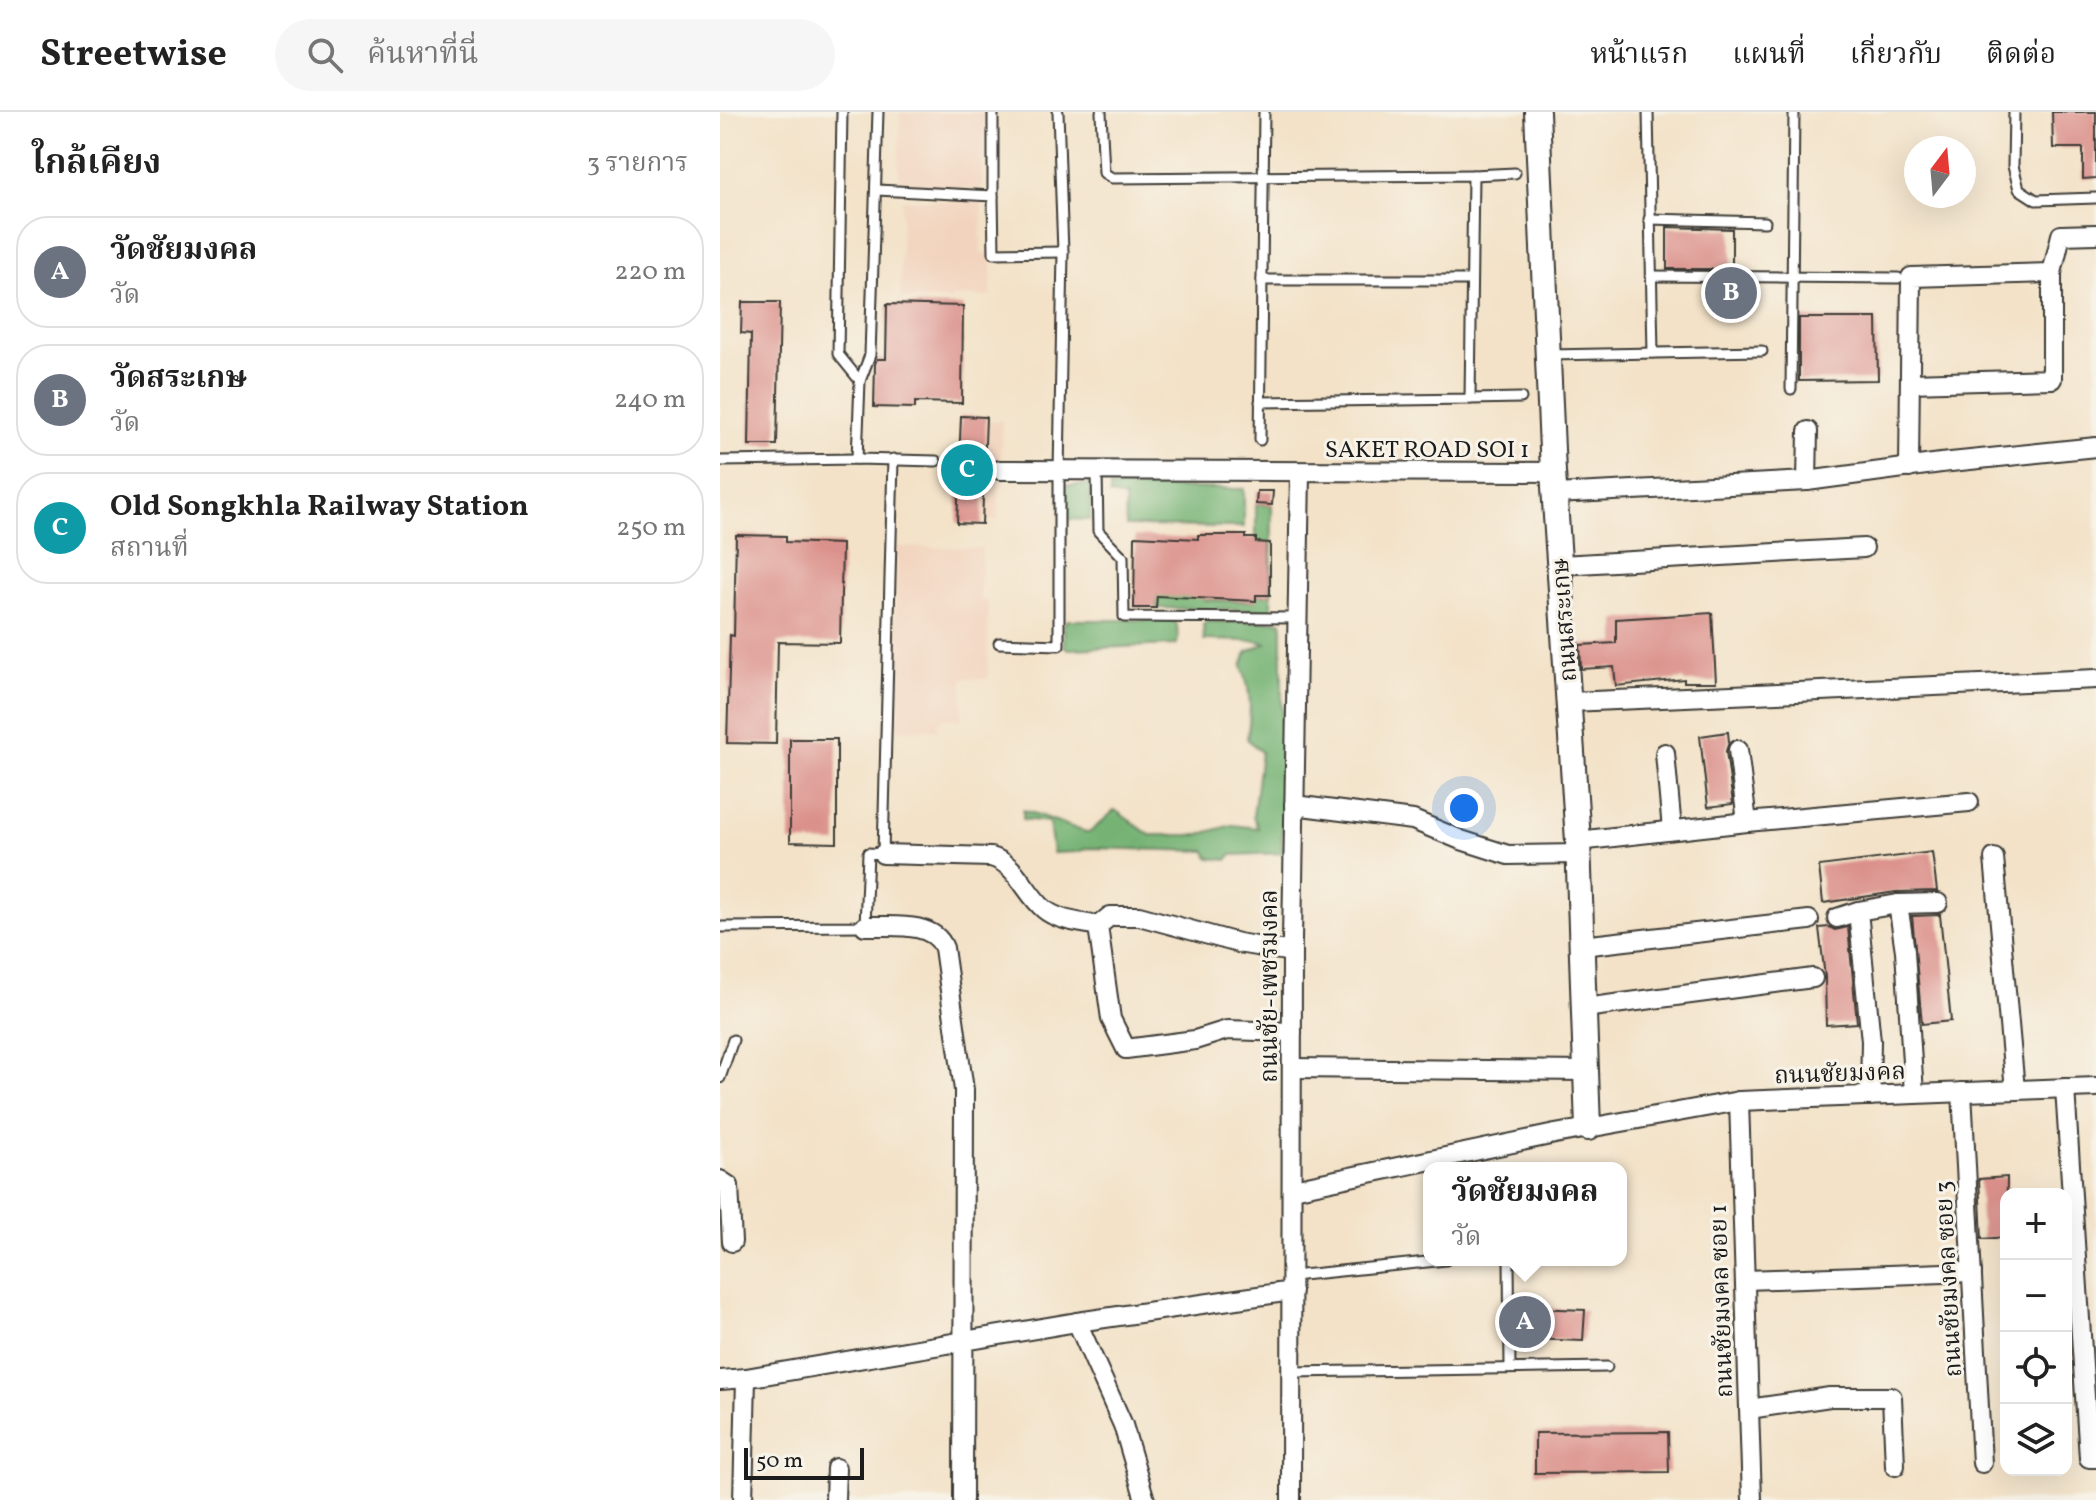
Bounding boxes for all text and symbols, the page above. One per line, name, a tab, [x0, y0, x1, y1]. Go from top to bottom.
search box	[275, 19, 835, 91]
text: Streetwise	[40, 29, 227, 82]
icon: search	[303, 33, 347, 77]
text: ค้นหาที่นี่	[367, 34, 479, 76]
text: หน้าแรก	[1590, 36, 1688, 75]
text: แผนที่	[1732, 36, 1806, 75]
text: เกี่ยวกับ	[1850, 36, 1942, 75]
text: ติดต่อ	[1986, 36, 2056, 75]
north arrow	[1904, 136, 1976, 208]
text: ใกล้เคียง	[32, 141, 161, 188]
text: 3 รายการ	[587, 146, 688, 182]
text: วัดชัยมงคล	[110, 230, 257, 272]
text: A	[51, 254, 69, 290]
text: 220 m	[614, 254, 686, 290]
pin: B	[1705, 263, 1757, 323]
text: วัด	[110, 278, 140, 314]
text: วัดสระเกษ	[110, 358, 247, 400]
text: B	[51, 382, 69, 418]
text: 240 m	[614, 382, 686, 418]
text: วัด	[110, 406, 140, 442]
street label: SAKET ROAD SOI 1	[1325, 434, 1529, 468]
pin: C	[941, 440, 993, 500]
text: Old Songkhla Railway Station	[110, 486, 529, 528]
text: C	[52, 510, 68, 546]
text: 250 m	[616, 510, 686, 546]
text: สถานที่	[110, 531, 189, 567]
street label: ถนนสระเกษ	[1545, 556, 1587, 683]
your location	[1444, 788, 1484, 828]
street label: ถนนชัย-เพชรมงคล	[1254, 889, 1288, 1083]
street label: ถนนชัยมงคล	[1774, 1056, 1907, 1094]
popup	[1423, 1162, 1627, 1266]
text: วัดชัยมงคล	[1451, 1172, 1599, 1214]
street label: ถนนชัยมงคล ซอย 3	[1928, 1180, 1972, 1378]
map controls	[2000, 1188, 2072, 1476]
button: +	[2000, 1188, 2072, 1260]
street label: ถนนชัยมงคล ซอย 1	[1703, 1204, 1743, 1398]
text: วัด	[1451, 1220, 1481, 1256]
button: −	[2000, 1260, 2072, 1332]
pin: A	[1499, 1292, 1551, 1352]
button: locate	[2000, 1332, 2072, 1404]
button: layers	[2000, 1404, 2072, 1476]
scale bar	[744, 1444, 864, 1480]
text: 50 m	[756, 1446, 803, 1477]

